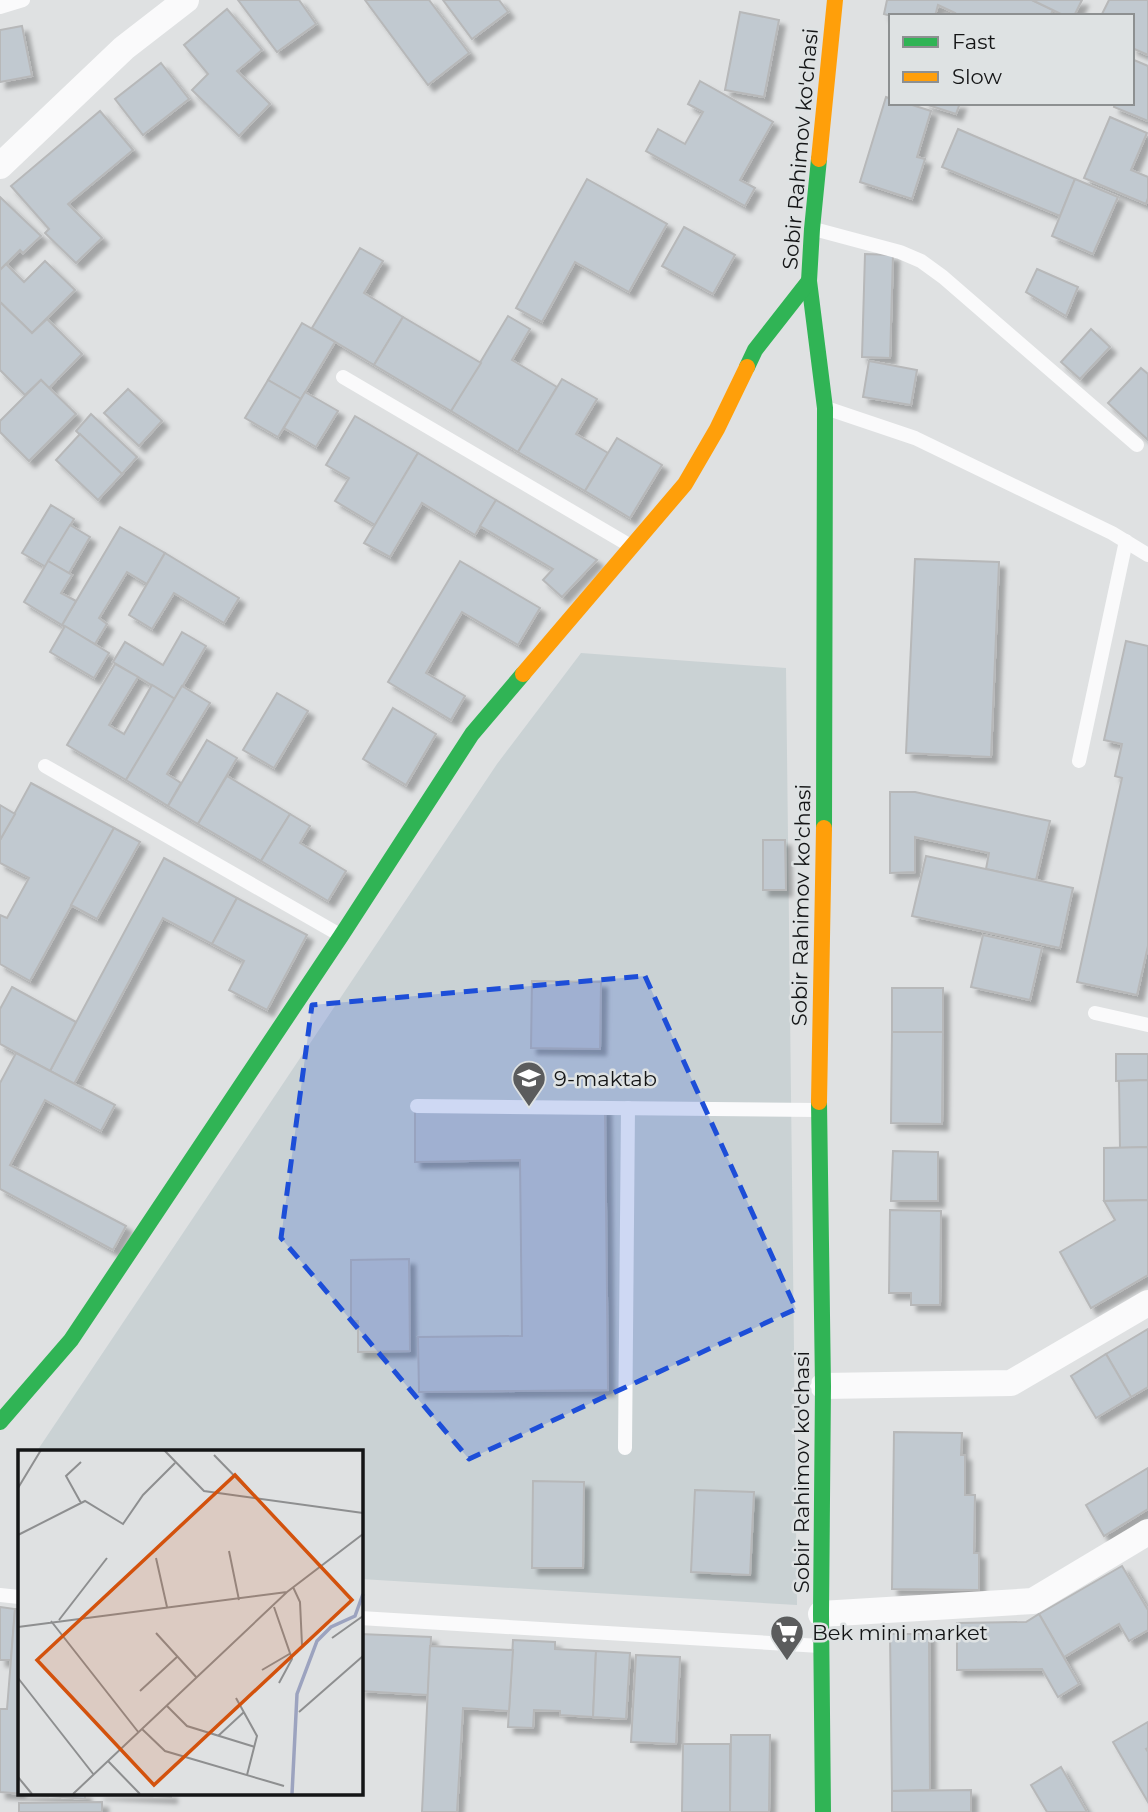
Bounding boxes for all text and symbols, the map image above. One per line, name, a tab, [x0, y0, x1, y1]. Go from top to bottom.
legend	[889, 14, 1134, 105]
street label: Sobir Rahimov ko'chasi	[777, 27, 823, 271]
text: Fast	[952, 29, 996, 54]
text: Slow	[952, 64, 1002, 89]
street label: Sobir Rahimov ko'chasi	[786, 784, 816, 1026]
school or university icon: 9-maktab	[510, 1059, 548, 1108]
place label: 9-maktab	[554, 1066, 657, 1091]
street label: Sobir Rahimov ko'chasi	[789, 1351, 814, 1593]
inset map	[18, 1450, 362, 1794]
supermarket icon: Bek mini market	[768, 1613, 806, 1662]
place label: Bek mini market	[812, 1620, 988, 1645]

